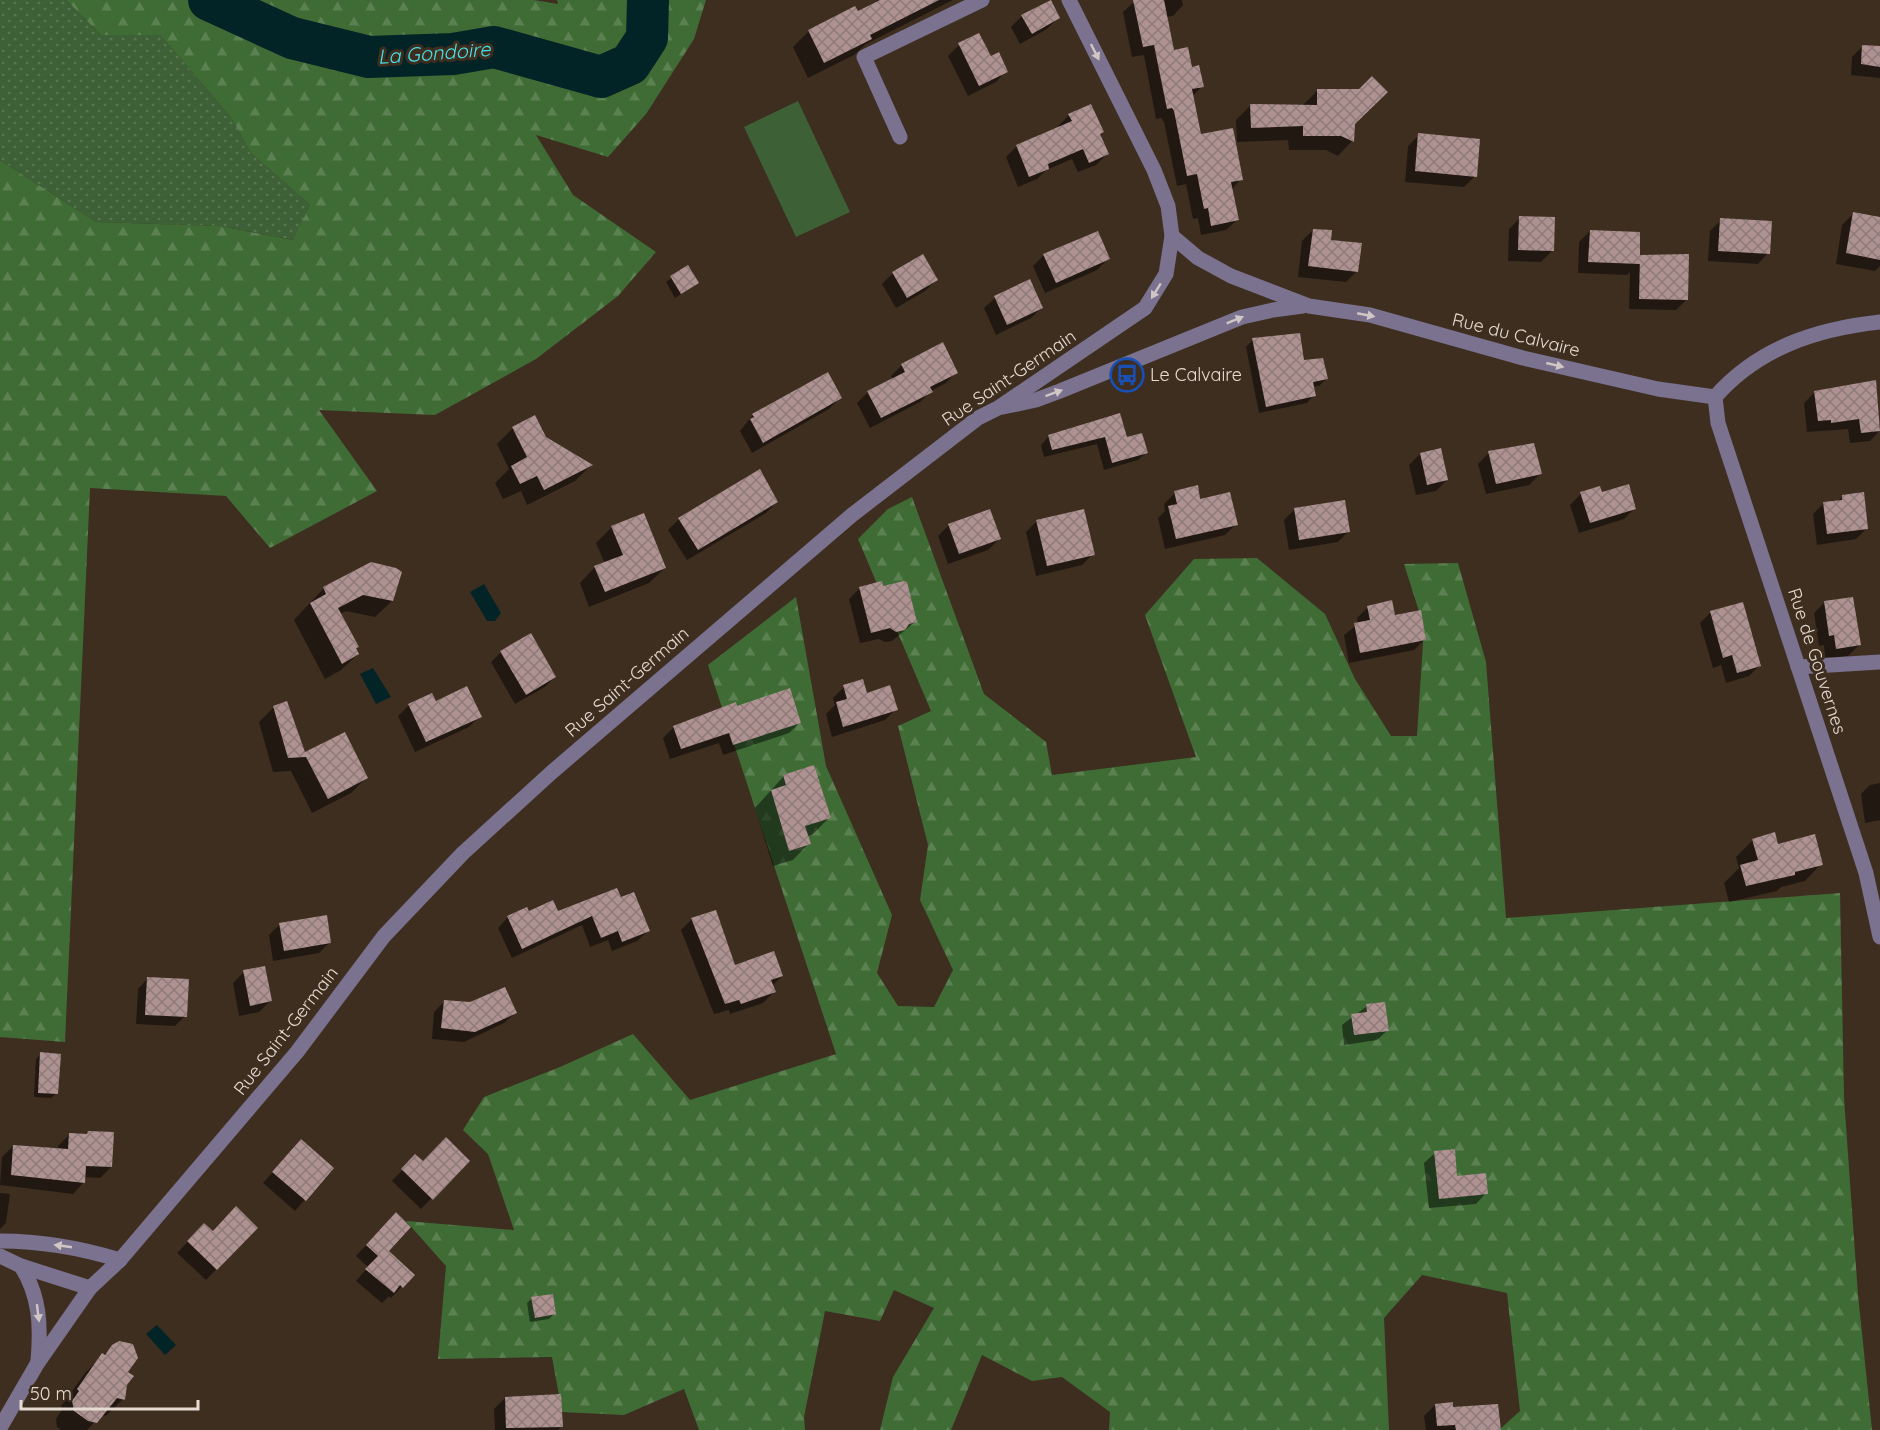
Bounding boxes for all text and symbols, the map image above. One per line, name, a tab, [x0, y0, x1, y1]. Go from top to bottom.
water label: La Gondoire	[377, 36, 492, 69]
one-way arrow	[1090, 44, 1100, 61]
one-way arrow	[1150, 283, 1161, 299]
street label: Rue du Calvaire	[1450, 308, 1582, 362]
one-way arrow	[1357, 311, 1376, 320]
one-way arrow	[1226, 315, 1244, 324]
street label: Rue Saint-Germain	[937, 324, 1080, 431]
bus stop icon: Le Calvaire	[1109, 357, 1145, 393]
one-way arrow	[1545, 361, 1564, 371]
place label: Le Calvaire	[1150, 363, 1242, 386]
one-way arrow	[1046, 388, 1064, 398]
street label: Rue de Gouvernes	[1783, 585, 1852, 737]
street label: Rue Saint-Germain	[560, 622, 693, 742]
street label: Rue Saint-Germain	[228, 962, 343, 1100]
one-way arrow	[54, 1242, 73, 1251]
one-way arrow	[33, 1303, 43, 1322]
scale bar	[21, 1373, 198, 1411]
text: 50 m	[30, 1382, 72, 1405]

